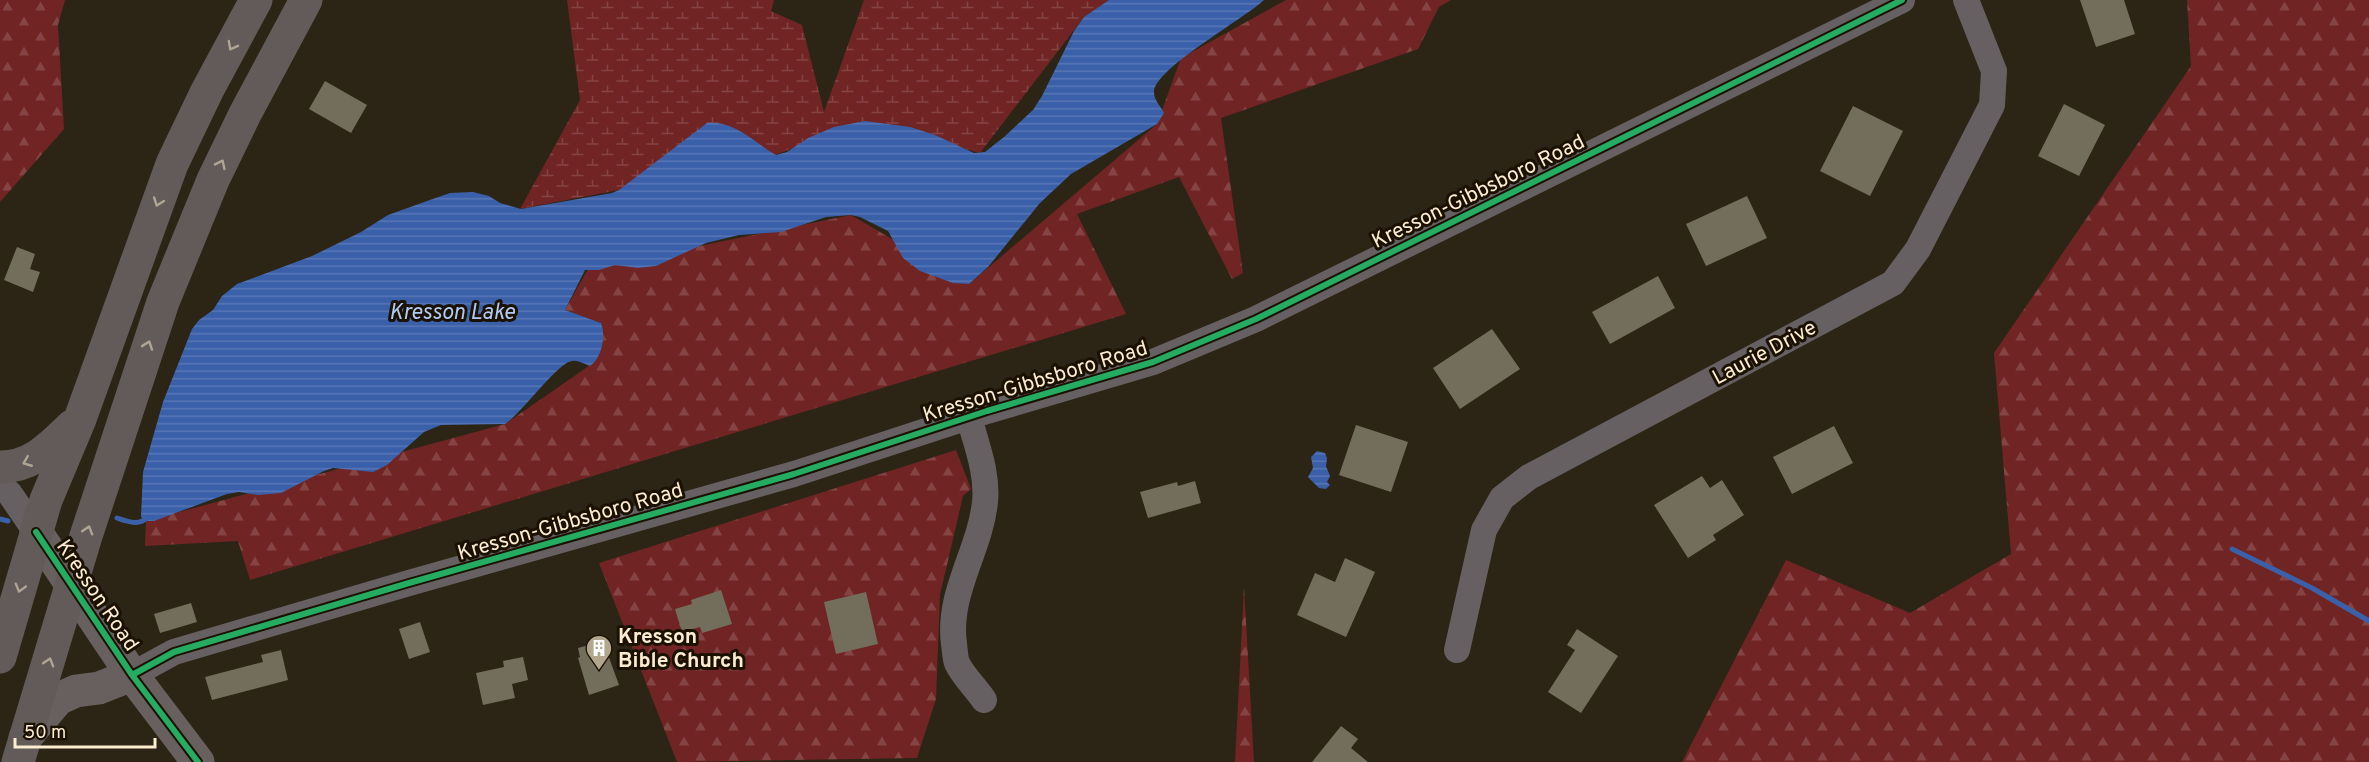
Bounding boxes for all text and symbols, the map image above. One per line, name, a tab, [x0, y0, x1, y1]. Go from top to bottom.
one-way arrow	[228, 39, 239, 50]
street label: Kresson-Gibbsboro Road	[1368, 129, 1590, 256]
one-way arrow	[213, 159, 225, 170]
one-way arrow	[153, 196, 165, 207]
water label: Kresson Lake	[389, 300, 516, 327]
street label: Laurie Drive	[1708, 315, 1821, 392]
street label: Kresson-Gibbsboro Road	[920, 335, 1151, 429]
one-way arrow	[141, 340, 154, 351]
one-way arrow	[22, 455, 33, 467]
street label: Kresson-Gibbsboro Road	[454, 477, 686, 568]
one-way arrow	[81, 525, 93, 536]
street label: Kresson Road	[49, 535, 144, 657]
one-way arrow	[15, 582, 27, 593]
place label: Kresson Bible Church	[618, 624, 744, 675]
building icon: Kresson Bible Church	[584, 633, 614, 671]
one-way arrow	[41, 657, 54, 668]
scale bar	[15, 711, 154, 749]
text: 50 m	[24, 722, 66, 745]

